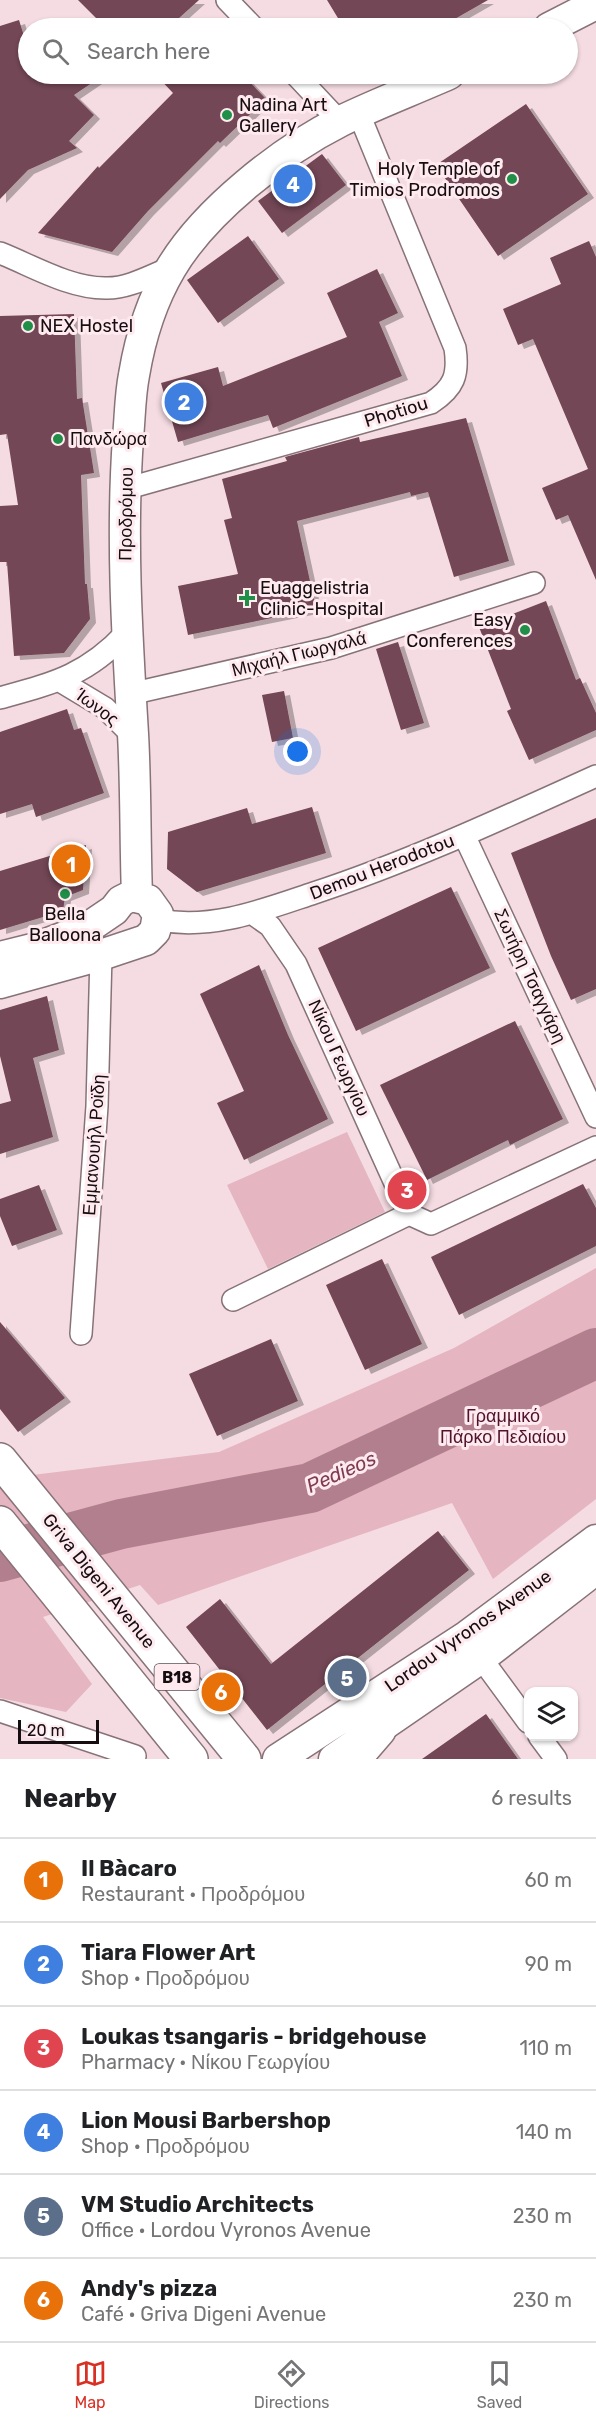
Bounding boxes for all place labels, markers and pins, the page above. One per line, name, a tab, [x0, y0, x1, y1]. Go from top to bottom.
place label: Nadina Art Gallery	[239, 94, 327, 137]
marker: Nadina Art Gallery	[220, 108, 234, 122]
place label: Holy Temple of Timios Prodromos	[349, 158, 500, 201]
pin: 4	[274, 162, 312, 207]
marker: Holy Temple of Timios Prodromos	[505, 172, 519, 186]
place label: NEX Hostel	[40, 315, 133, 337]
marker: NEX Hostel	[21, 319, 35, 333]
pin: 2	[164, 380, 204, 424]
place label: Πανδώρα	[70, 428, 147, 450]
marker: Πανδώρα	[51, 432, 65, 446]
place label: Euaggelistria Clinic-Hospital	[260, 577, 383, 620]
marker: Euaggelistria Clinic-Hospital	[238, 589, 256, 607]
place label: Easy Conferences	[406, 609, 513, 652]
marker: Easy Conferences	[518, 623, 532, 637]
pin: 1	[52, 842, 90, 886]
marker: Bella Balloona	[58, 887, 72, 901]
place label: Bella Balloona	[29, 903, 101, 946]
pin: 3	[388, 1168, 426, 1212]
pin: 5	[328, 1656, 366, 1700]
pin: 6	[202, 1670, 240, 1714]

